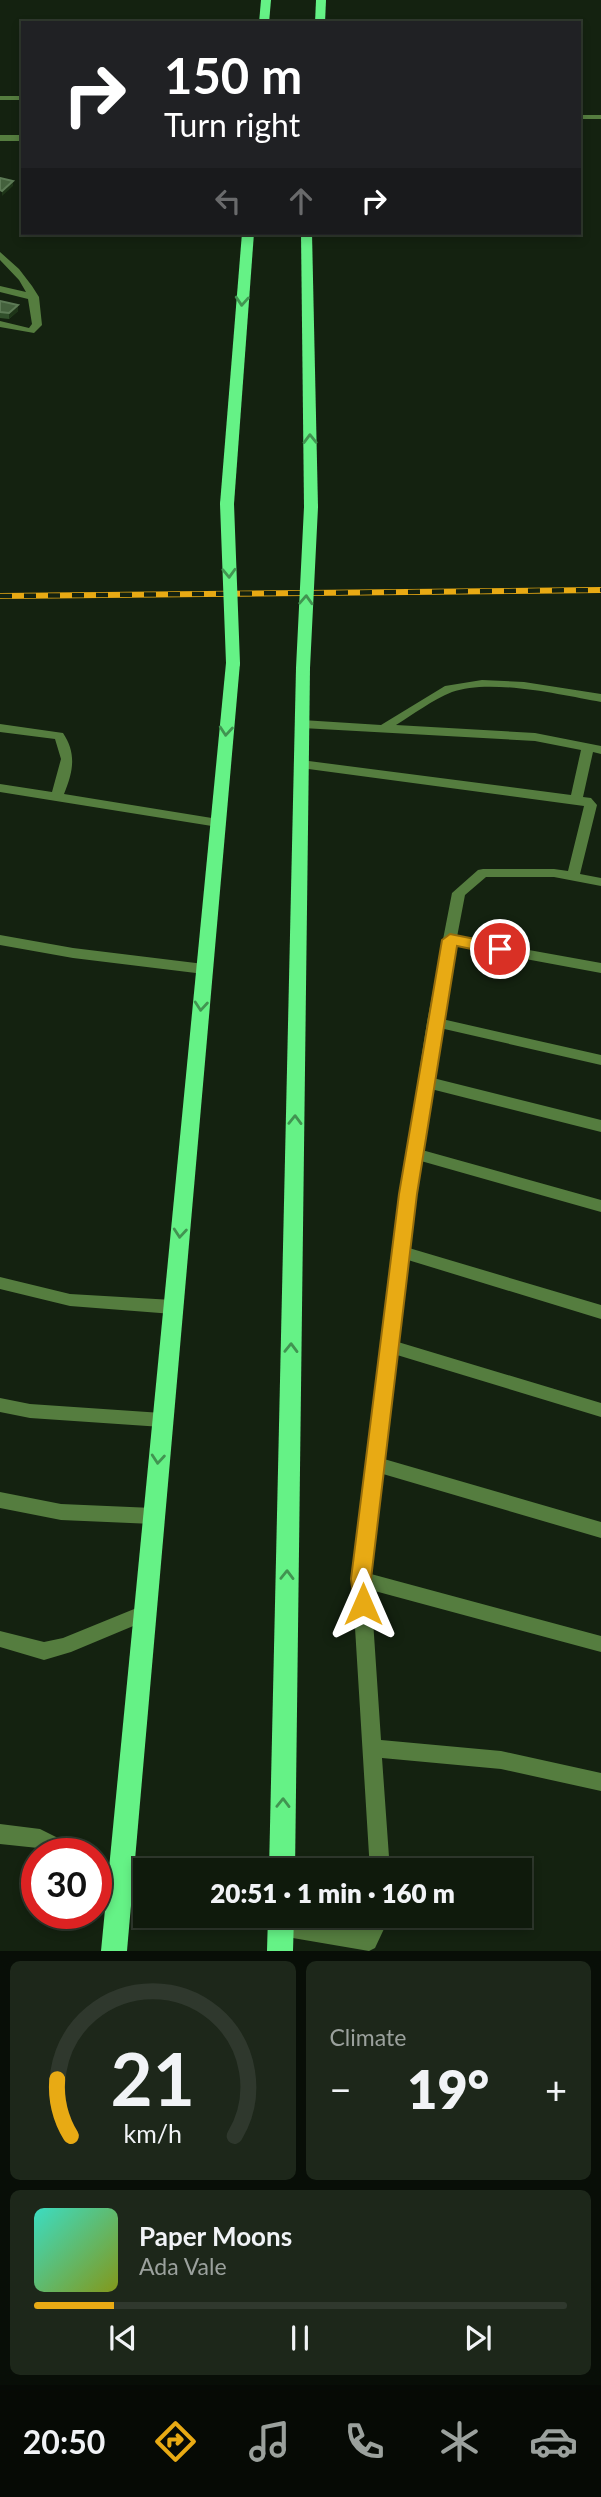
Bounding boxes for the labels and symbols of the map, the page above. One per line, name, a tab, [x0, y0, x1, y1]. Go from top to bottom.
one-way arrow	[235, 296, 250, 307]
one-way arrow	[302, 433, 317, 444]
one-way arrow	[222, 567, 237, 578]
one-way arrow	[298, 594, 313, 605]
one-way arrow	[219, 725, 234, 737]
pin	[470, 919, 530, 979]
one-way arrow	[193, 1000, 208, 1012]
one-way arrow	[287, 1114, 302, 1125]
one-way arrow	[172, 1227, 187, 1239]
one-way arrow	[283, 1342, 298, 1353]
one-way arrow	[151, 1453, 166, 1465]
position arrow	[326, 1567, 400, 1641]
one-way arrow	[279, 1569, 294, 1580]
one-way arrow	[275, 1797, 291, 1807]
speed limit sign: 30	[21, 1838, 112, 1929]

